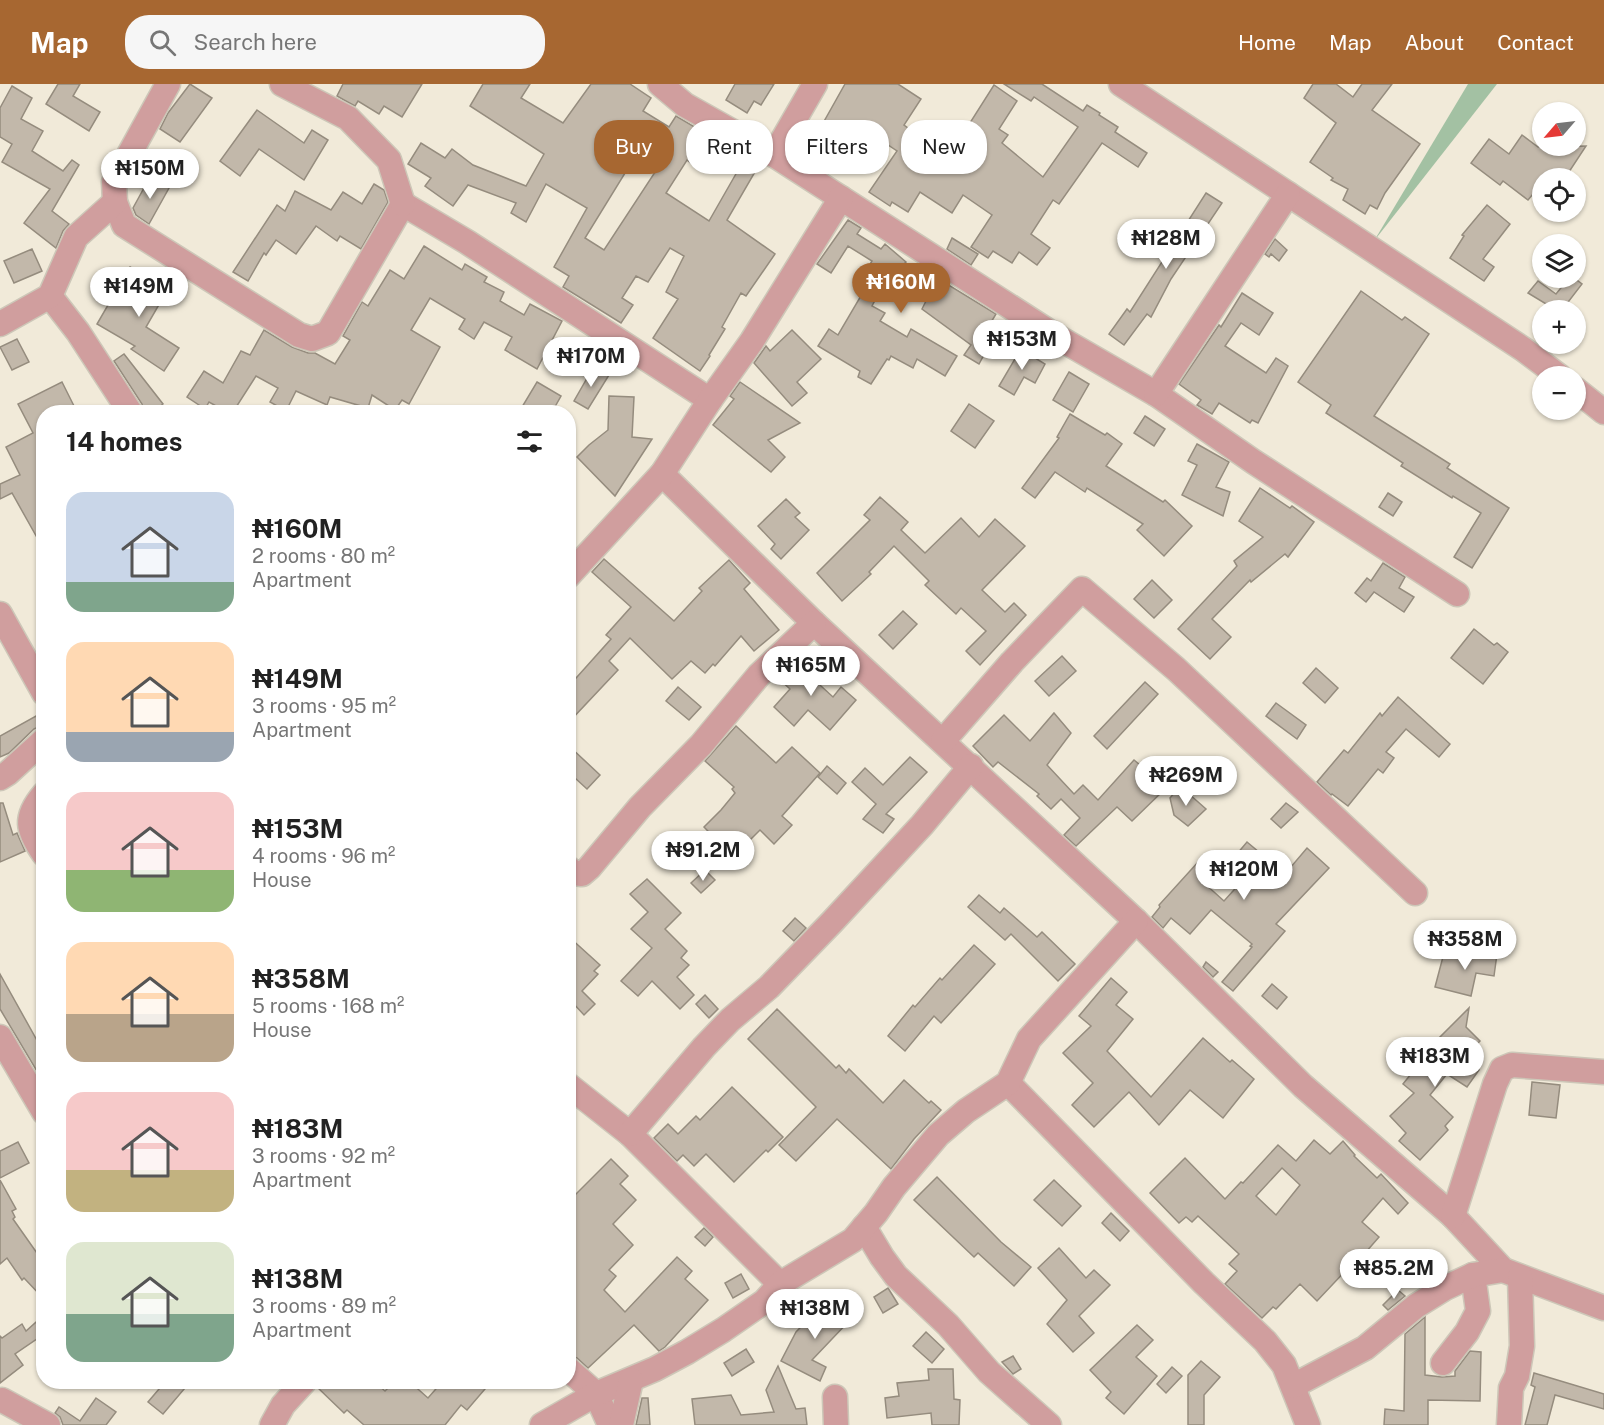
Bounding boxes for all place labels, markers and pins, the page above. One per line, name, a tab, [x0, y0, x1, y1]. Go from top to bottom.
pin: ₦150M	[108, 149, 192, 200]
pin: ₦128M	[1124, 219, 1208, 270]
pin: ₦160M	[859, 263, 943, 314]
pin: ₦149M	[97, 267, 181, 318]
pin: ₦153M	[980, 320, 1064, 371]
pin: ₦170M	[549, 337, 633, 388]
pin: ₦165M	[769, 646, 853, 697]
pin: ₦269M	[1144, 756, 1228, 807]
pin: ₦91.2M	[654, 831, 752, 882]
pin: ₦120M	[1202, 850, 1286, 901]
pin: ₦358M	[1423, 920, 1507, 971]
pin: ₦183M	[1393, 1037, 1477, 1088]
pin: ₦85.2M	[1345, 1249, 1443, 1300]
pin: ₦138M	[773, 1289, 857, 1340]

